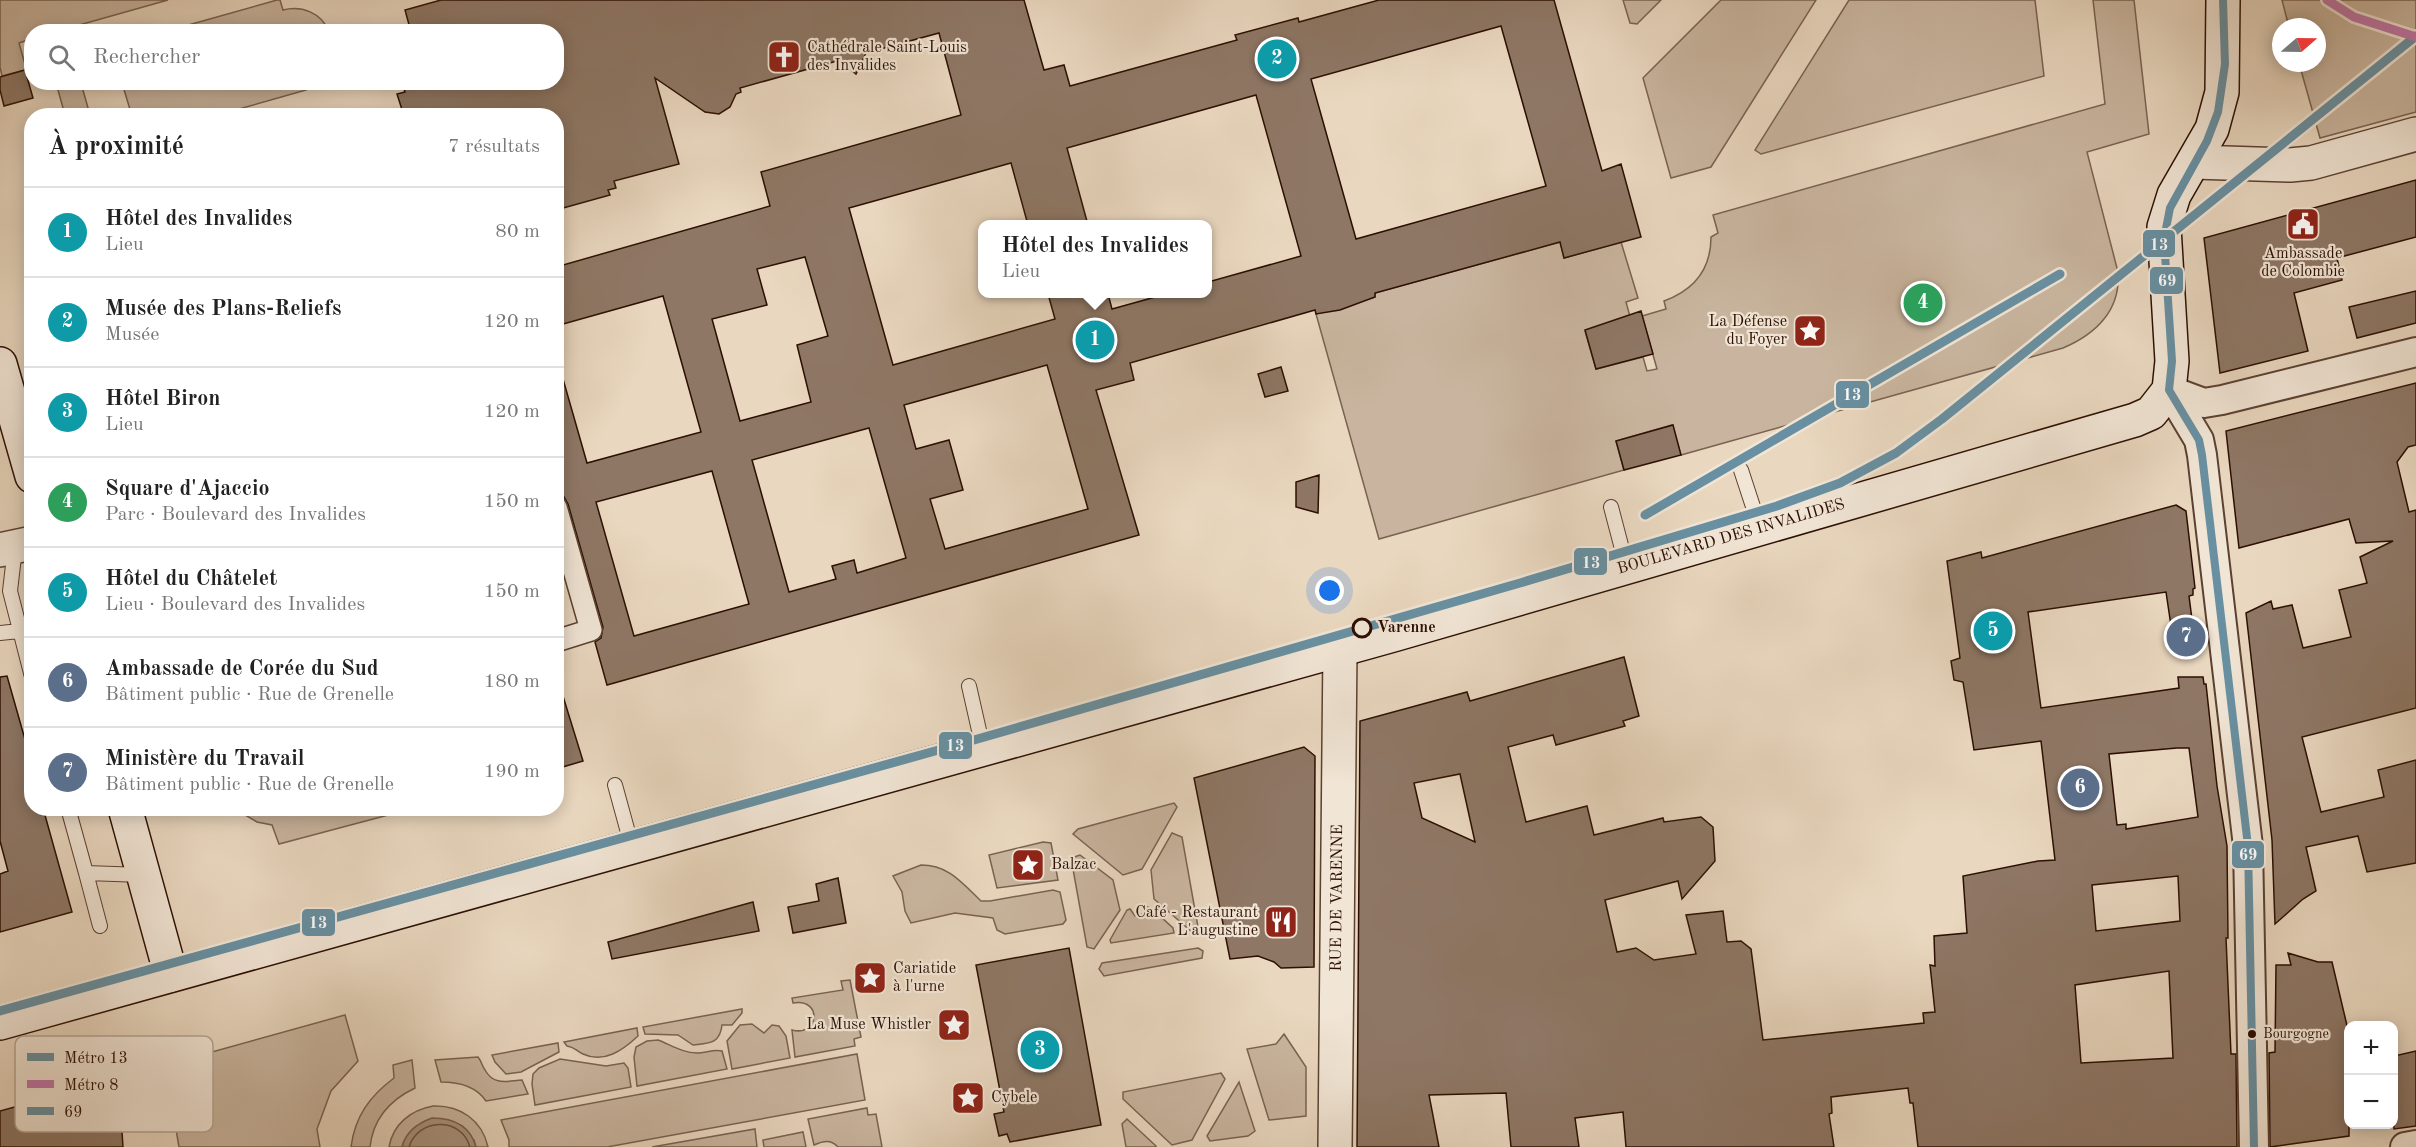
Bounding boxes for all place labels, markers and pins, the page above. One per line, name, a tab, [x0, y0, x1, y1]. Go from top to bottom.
pin: 2	[1258, 36, 1296, 82]
church icon: Cathédrale Saint-Louis des Invalides	[766, 39, 802, 75]
place label: Cathédrale Saint-Louis des Invalides	[807, 40, 967, 74]
public building icon: Ambassade de Colombie	[2285, 206, 2321, 242]
place label: Ambassade de Colombie	[2261, 246, 2345, 280]
pin: 4	[1904, 280, 1942, 326]
place icon: La Défense du Foyer	[1792, 313, 1828, 349]
place label: La Défense du Foyer	[1708, 314, 1787, 348]
pin: 1	[1076, 318, 1114, 362]
pin: 5	[1974, 608, 2012, 654]
pin: 7	[2166, 614, 2206, 660]
marker: Varenne	[1352, 618, 1372, 638]
place label: Varenne	[1377, 620, 1436, 636]
pin: 6	[2060, 766, 2100, 810]
place icon: Balzac	[1010, 847, 1046, 883]
place label: Balzac	[1051, 857, 1096, 873]
restaurant icon: Café - Restaurant L'augustine	[1263, 904, 1299, 940]
place label: Café - Restaurant L'augustine	[1135, 905, 1258, 939]
place icon: Cariatide à l'urne	[852, 960, 888, 996]
place label: Cariatide à l'urne	[893, 961, 956, 995]
place icon: La Muse Whistler	[936, 1007, 972, 1043]
place label: La Muse Whistler	[806, 1017, 931, 1033]
place label: Bourgogne	[2263, 1027, 2329, 1041]
pin: 3	[1020, 1028, 1060, 1072]
marker: Bourgogne	[2246, 1028, 2258, 1040]
place icon: Cybele	[950, 1080, 986, 1116]
place label: Cybele	[991, 1090, 1037, 1106]

